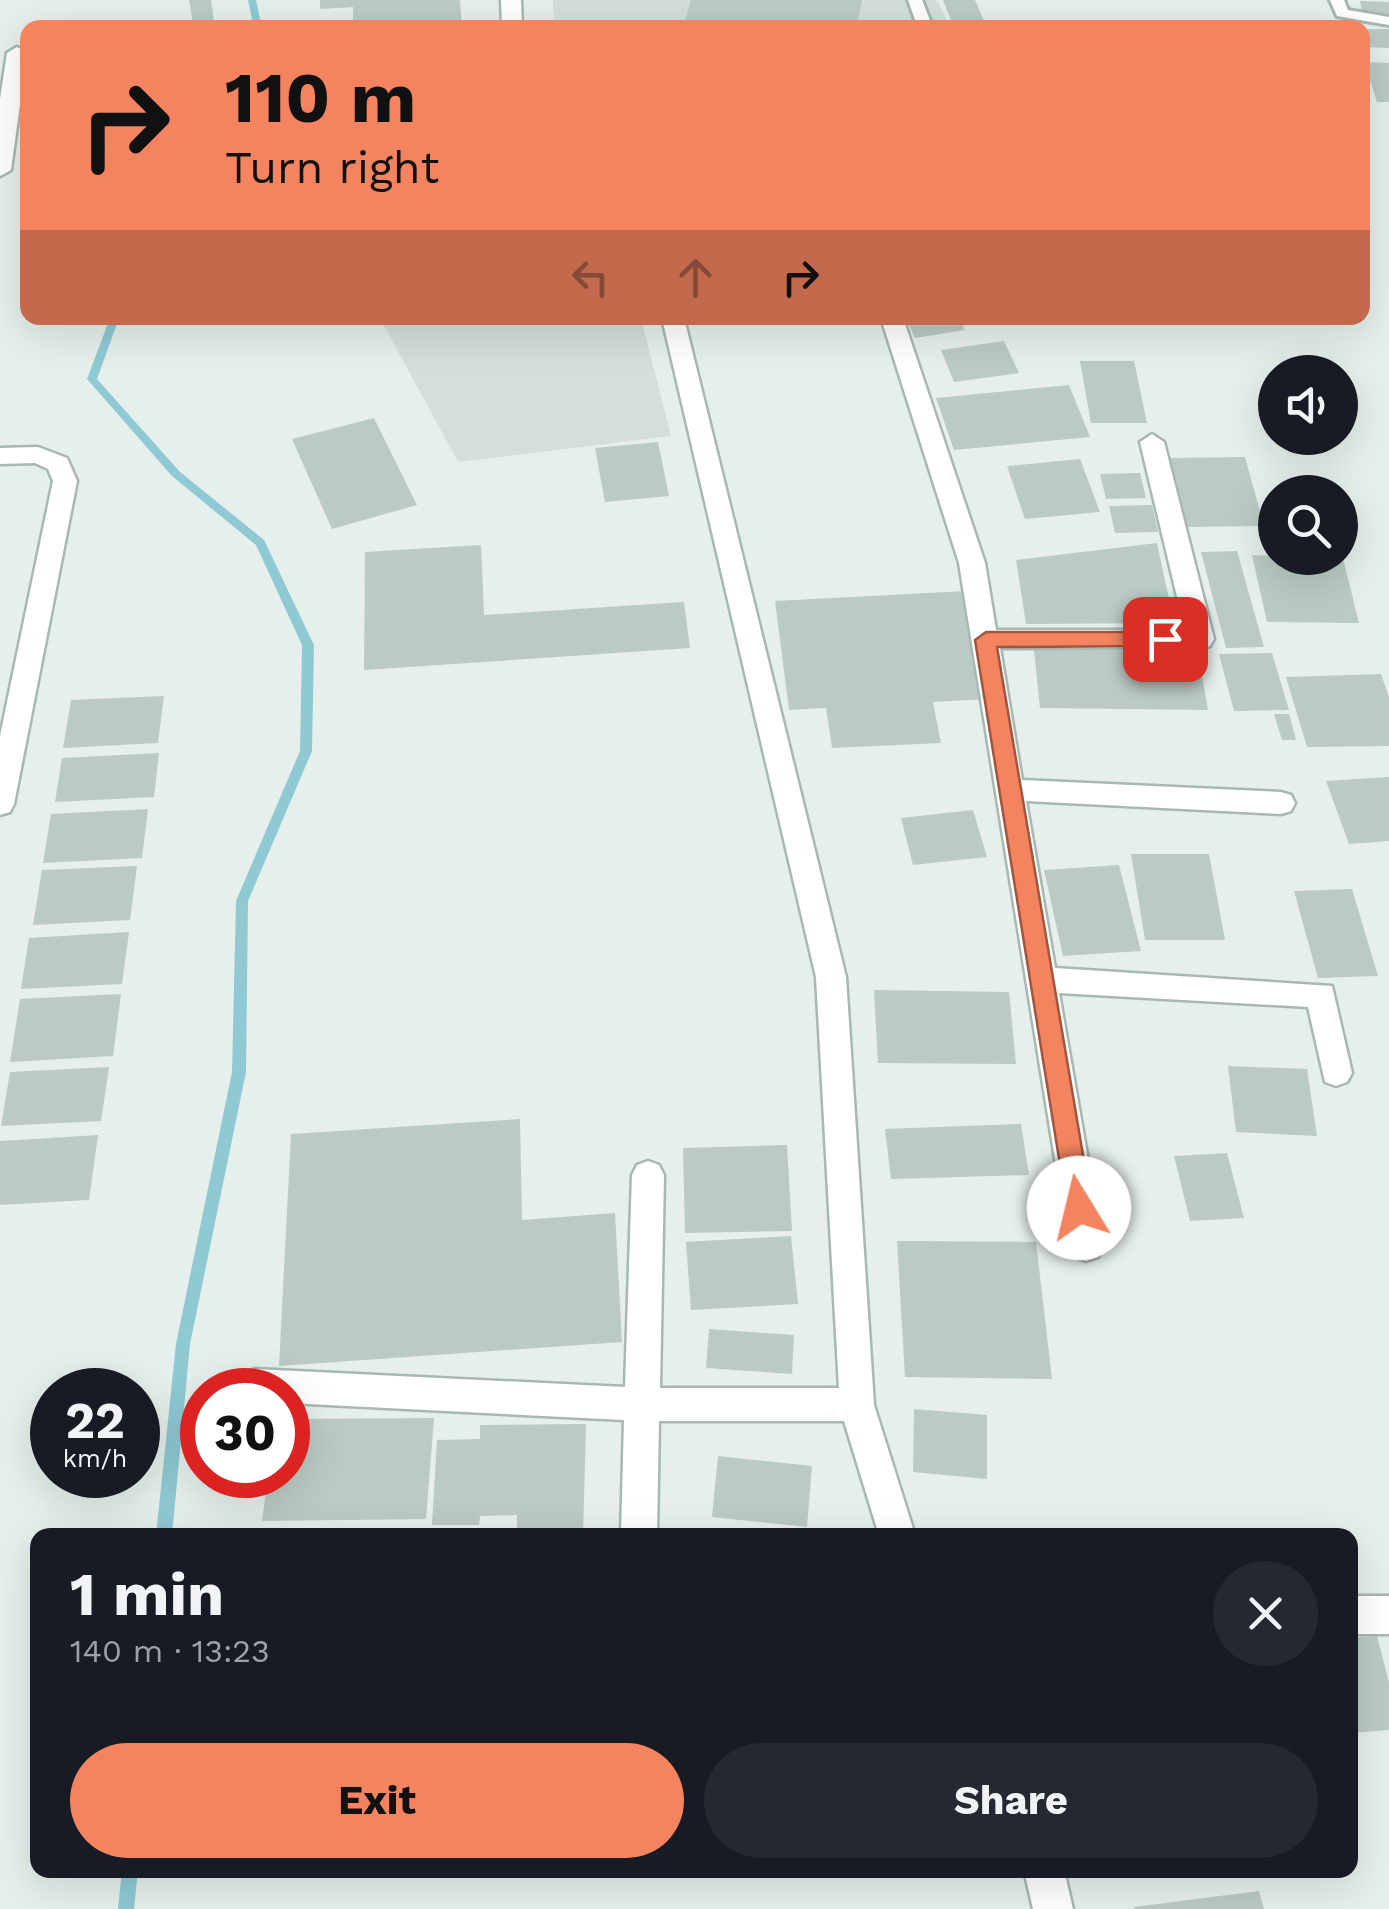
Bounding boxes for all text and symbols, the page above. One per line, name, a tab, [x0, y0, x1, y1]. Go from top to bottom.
text: 110 m	[225, 57, 416, 139]
icon: right	[60, 60, 190, 190]
text: Turn right	[225, 141, 439, 194]
icon: left	[563, 250, 618, 305]
icon: ahead	[668, 250, 723, 305]
icon: right	[773, 250, 828, 305]
map controls	[1258, 355, 1358, 575]
button: sound	[1258, 355, 1358, 455]
button: search	[1258, 475, 1358, 575]
pin	[1123, 597, 1208, 682]
icon: arrive	[1138, 612, 1193, 667]
position arrow	[1027, 1156, 1131, 1260]
speed limit sign: 30	[180, 1368, 310, 1498]
text: 22	[65, 1391, 125, 1450]
text: km/h	[63, 1444, 127, 1473]
text: 1 min	[70, 1559, 224, 1630]
button: close	[1213, 1561, 1318, 1666]
text: 140 m · 13:23	[70, 1632, 270, 1670]
button: Exit	[70, 1743, 684, 1858]
button: Share	[704, 1743, 1318, 1858]

